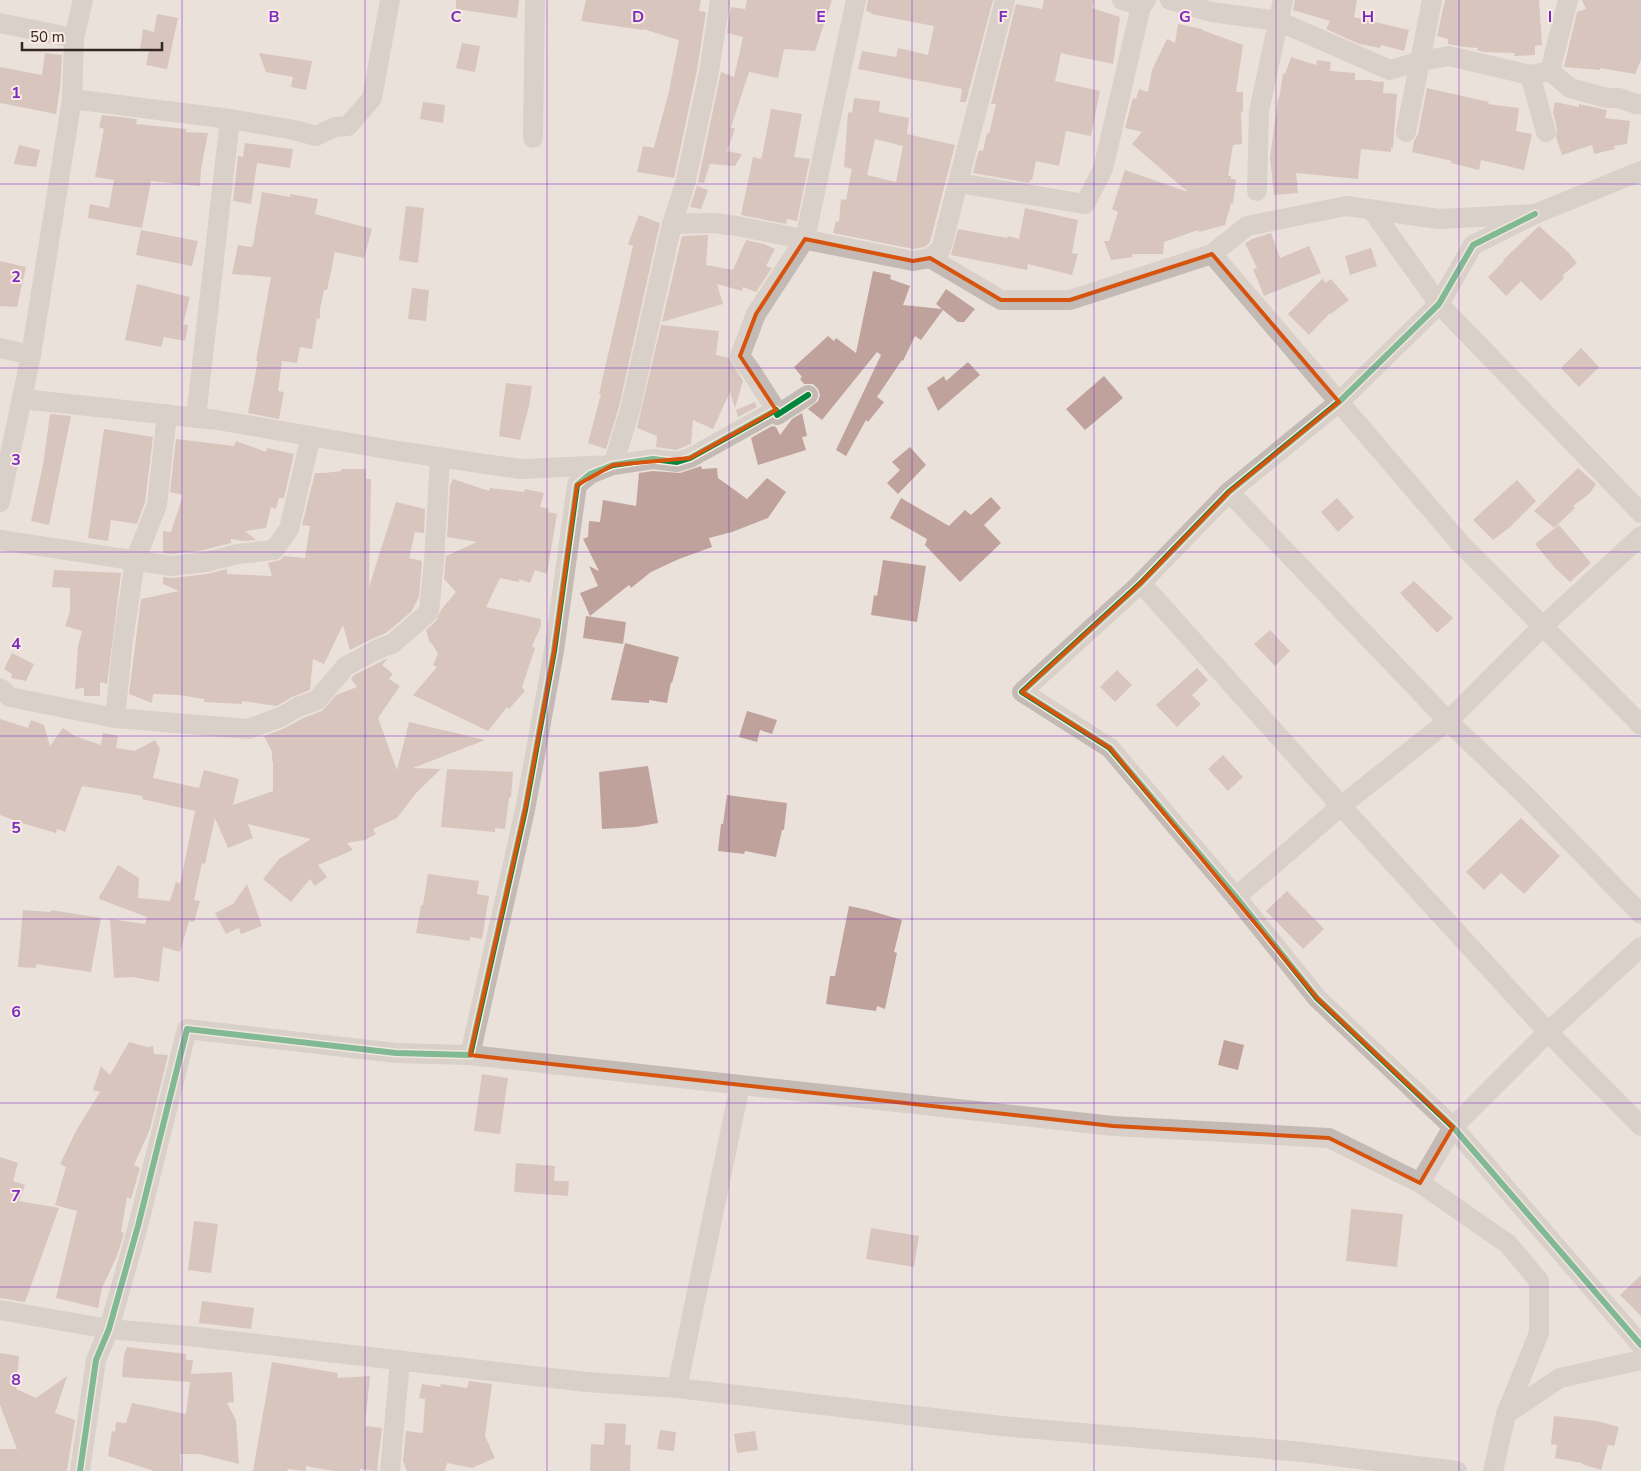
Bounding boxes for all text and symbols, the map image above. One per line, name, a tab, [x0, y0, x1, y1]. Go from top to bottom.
text: B	[268, 6, 280, 28]
text: C	[451, 6, 462, 28]
text: D	[632, 6, 644, 28]
text: E	[816, 6, 826, 28]
text: F	[999, 6, 1008, 28]
text: G	[1179, 6, 1191, 28]
text: H	[1362, 6, 1374, 28]
text: I	[1548, 6, 1552, 28]
scale bar	[22, 20, 162, 52]
text: 50 m	[30, 27, 65, 47]
text: 1	[11, 82, 21, 104]
text: 2	[11, 266, 21, 288]
text: 3	[11, 449, 21, 471]
text: 4	[11, 633, 21, 655]
text: 5	[11, 817, 21, 839]
text: 6	[11, 1001, 21, 1023]
text: 7	[11, 1185, 21, 1207]
text: 8	[11, 1369, 21, 1391]

